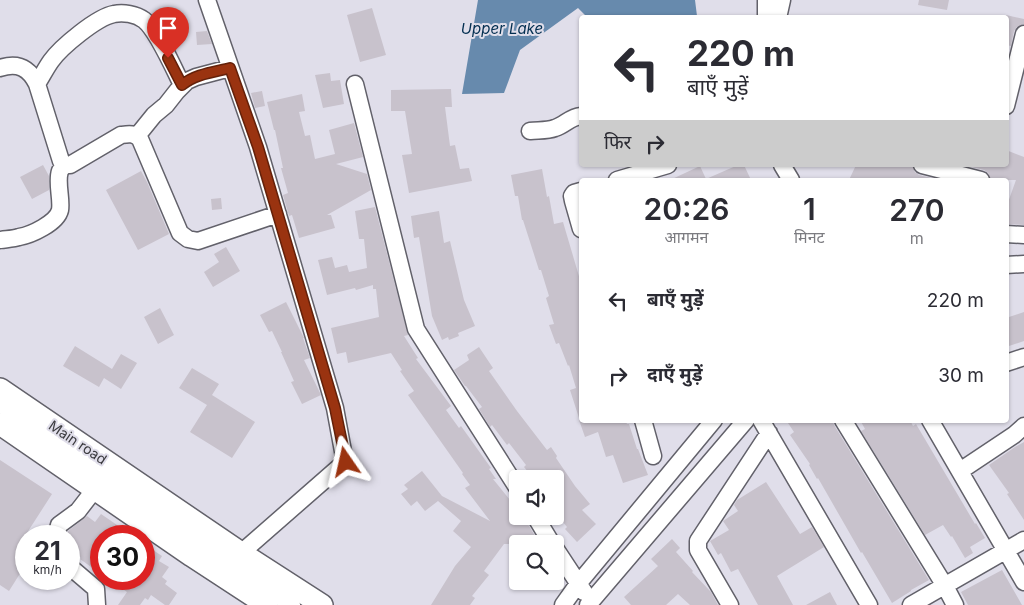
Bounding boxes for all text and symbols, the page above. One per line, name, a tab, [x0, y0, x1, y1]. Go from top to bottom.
pin	[147, 7, 189, 58]
icon: arrive	[154, 14, 182, 42]
water label: Upper Lake	[461, 19, 543, 38]
text: 220 m	[687, 32, 795, 74]
icon: left	[604, 35, 669, 100]
text: बाएँ मुड़ें	[687, 74, 749, 100]
icon: right	[641, 130, 669, 158]
text: फिर	[604, 131, 631, 154]
text: 20:26	[644, 191, 729, 227]
text: 1	[803, 191, 816, 227]
text: 270	[889, 192, 944, 228]
text: आगमन	[665, 227, 708, 247]
text: मिनट	[794, 227, 825, 247]
text: m	[910, 228, 924, 248]
icon: left	[604, 287, 632, 315]
text: बाएँ मुड़ें	[647, 288, 704, 311]
text: 220 m	[927, 289, 984, 312]
icon: right	[604, 362, 632, 390]
text: दाएँ मुड़ें	[647, 363, 703, 386]
text: 30 m	[938, 364, 984, 387]
street label: Main road	[46, 416, 110, 468]
position arrow	[319, 435, 371, 487]
map controls	[509, 470, 564, 590]
button: sound	[509, 470, 564, 525]
speed limit sign: 30	[90, 525, 155, 590]
button: search	[509, 535, 564, 590]
text: 21	[34, 536, 61, 566]
text: km/h	[33, 562, 62, 577]

